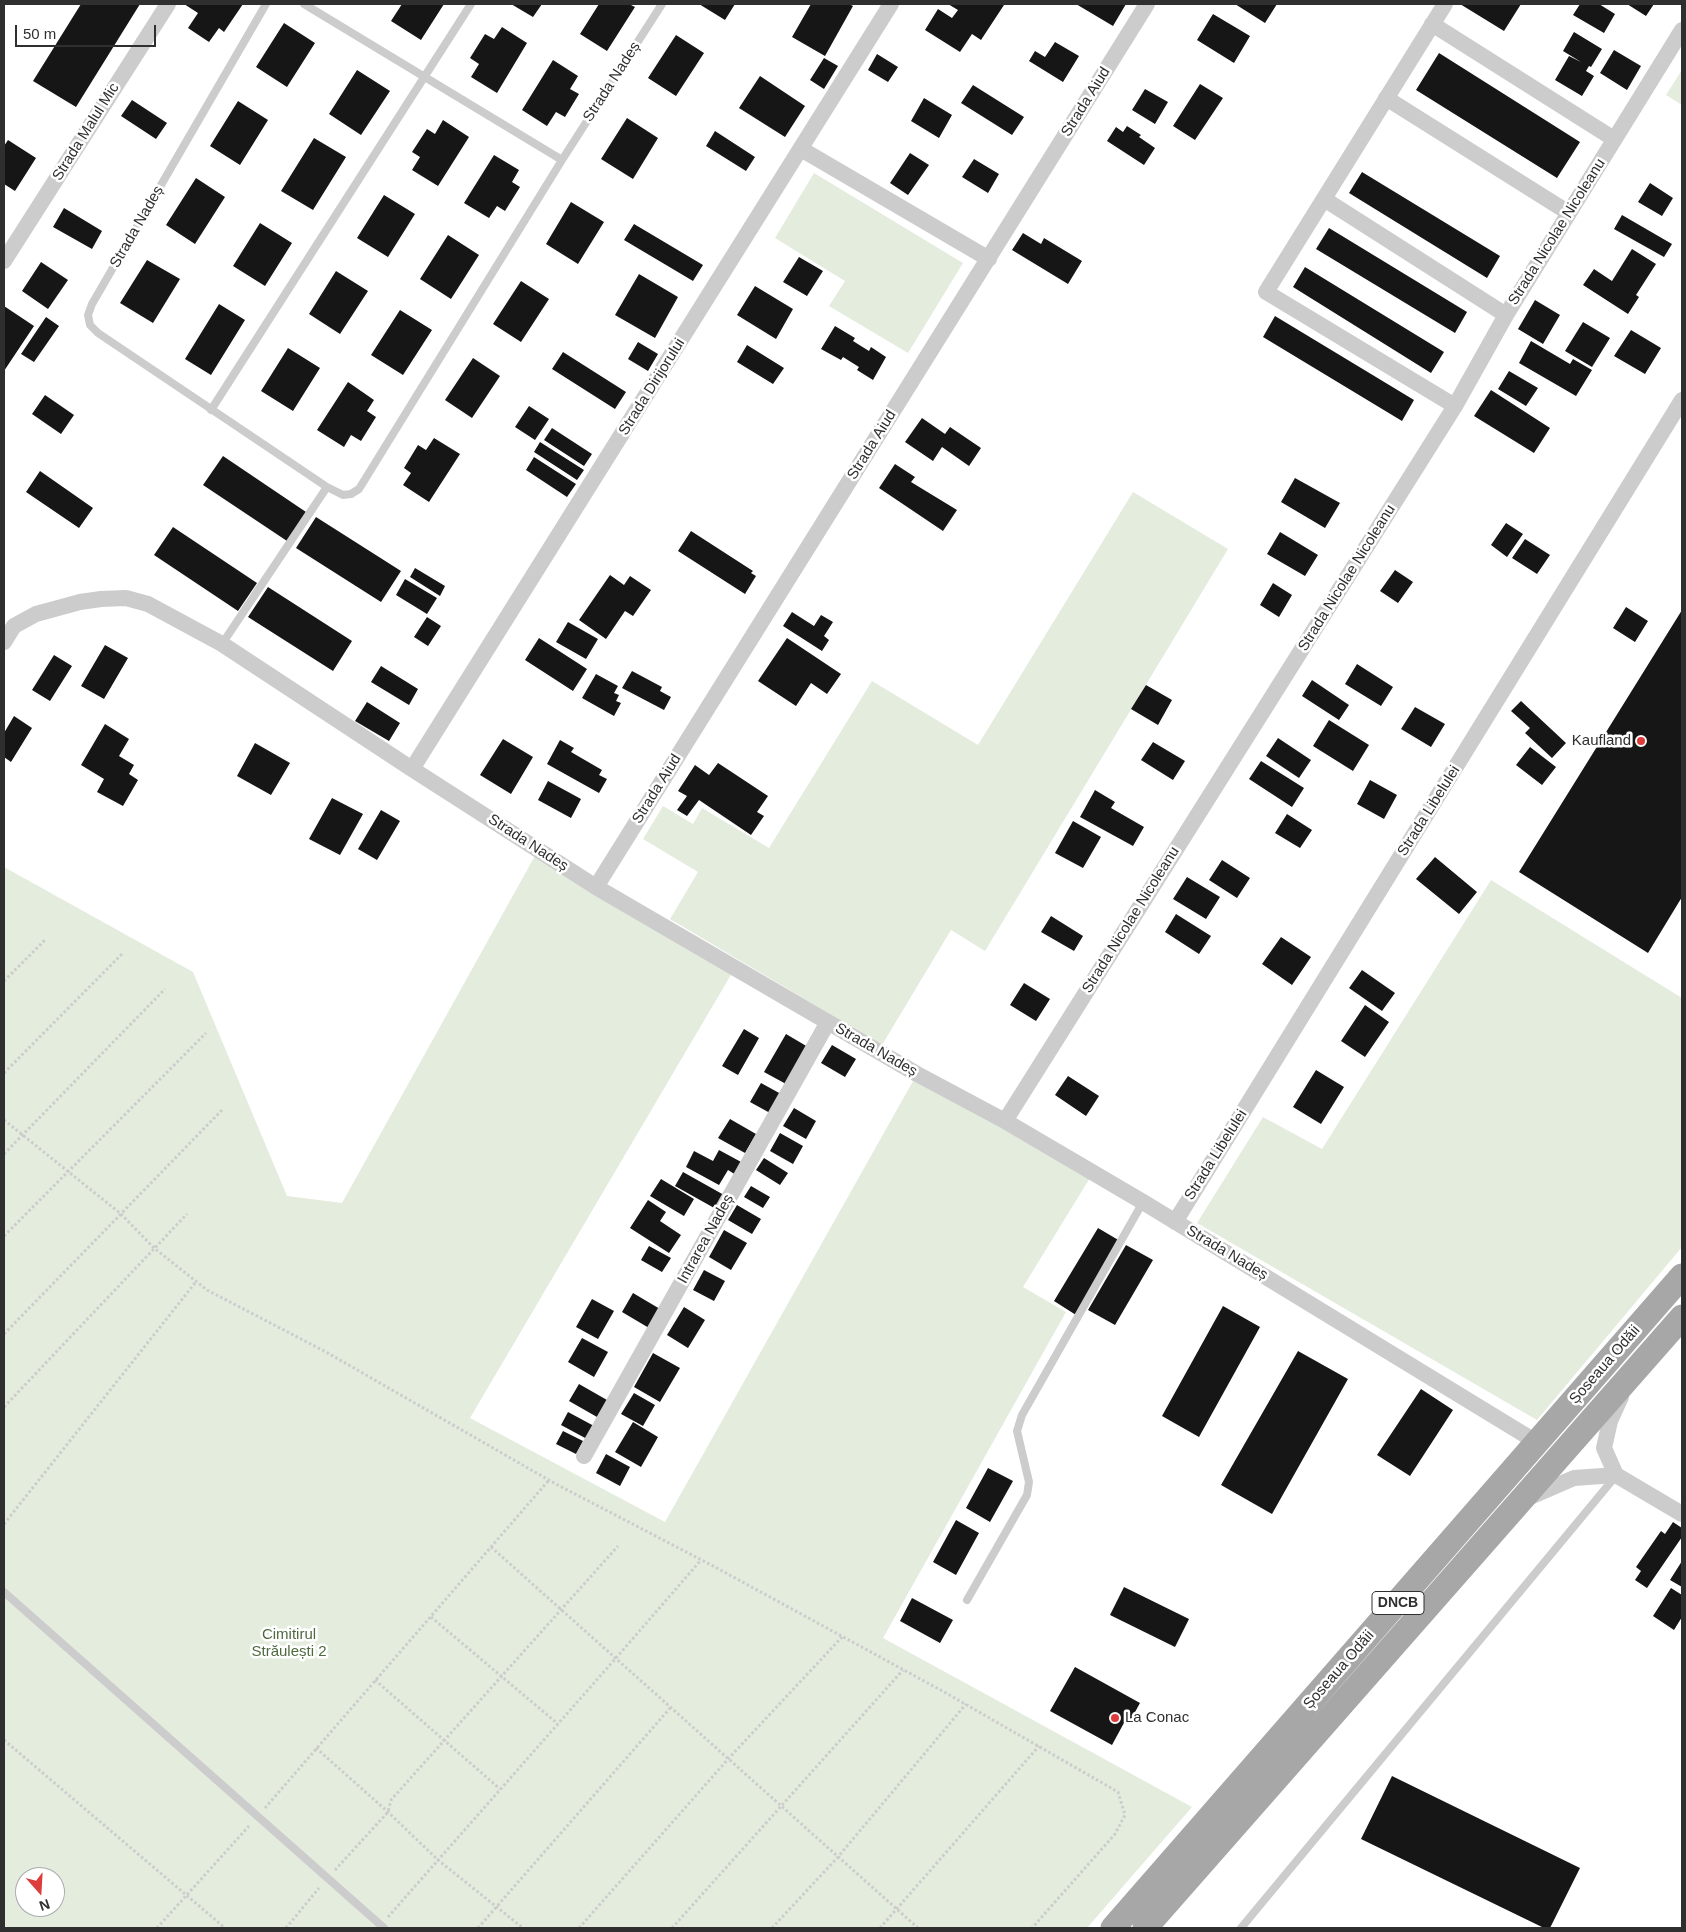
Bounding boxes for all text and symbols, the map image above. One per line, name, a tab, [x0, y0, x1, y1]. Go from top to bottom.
scale bar	[18, 15, 159, 47]
text: 50 m	[23, 25, 56, 42]
street label: Strada Nadeș	[579, 39, 645, 125]
street label: Strada Aiud	[1058, 64, 1114, 140]
street label: Strada Malul Mic	[49, 80, 123, 184]
street label: Strada Nicolae Nicoleanu	[1505, 155, 1609, 309]
street label: Strada Nadeș	[106, 183, 168, 271]
street label: Strada Dirijorului	[615, 335, 689, 439]
street label: Strada Aiud	[844, 407, 900, 483]
street label: Strada Nicolae Nicoleanu	[1295, 501, 1399, 655]
place label: Kaufland	[1572, 732, 1631, 750]
marker: Kaufland	[1635, 735, 1647, 747]
street label: Strada Aiud	[629, 751, 685, 827]
street label: Strada Libelulei	[1394, 762, 1464, 860]
street label: Strada Nadeș	[485, 810, 571, 876]
street label: Strada Nicolae Nicoleanu	[1079, 843, 1183, 997]
street label: Strada Nadeș	[832, 1019, 920, 1081]
street label: Strada Libelulei	[1181, 1106, 1251, 1204]
street label: Intrarea Nadeș	[674, 1191, 738, 1287]
street label: Strada Nadeș	[1183, 1222, 1271, 1284]
street label: Șoseaua Odăii	[1566, 1322, 1644, 1408]
road number: DNCB	[1372, 1592, 1424, 1615]
park label: Cimitirul Străulești 2	[251, 1626, 327, 1661]
street label: Șoseaua Odăii	[1300, 1627, 1378, 1713]
place label: La Conac	[1125, 1709, 1189, 1727]
marker: La Conac	[1109, 1712, 1121, 1724]
north arrow	[15, 1867, 65, 1917]
text: N	[37, 1896, 52, 1914]

